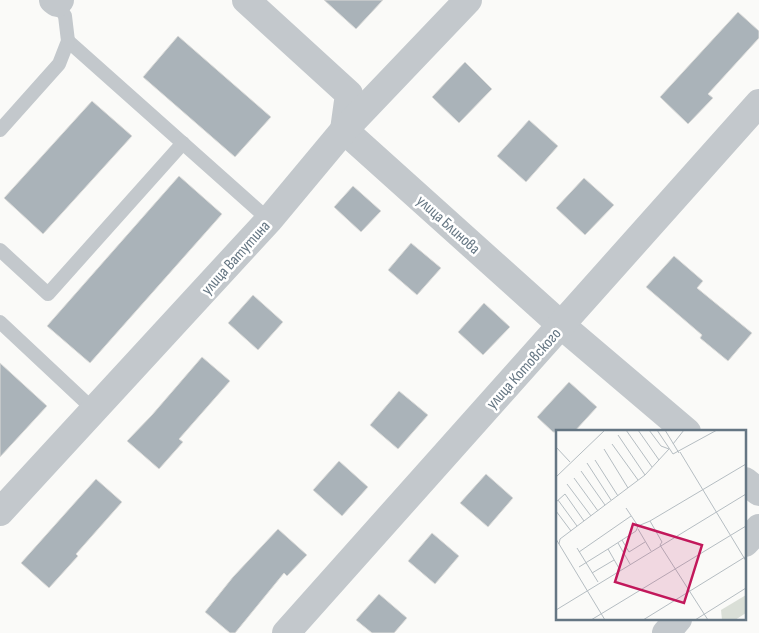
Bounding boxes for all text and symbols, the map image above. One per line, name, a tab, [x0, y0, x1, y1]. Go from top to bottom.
street label: улица Блинова	[412, 192, 484, 259]
street label: улица Ватутина	[198, 217, 274, 299]
street label: улица Котовского	[483, 325, 565, 413]
inset map	[556, 430, 746, 620]

